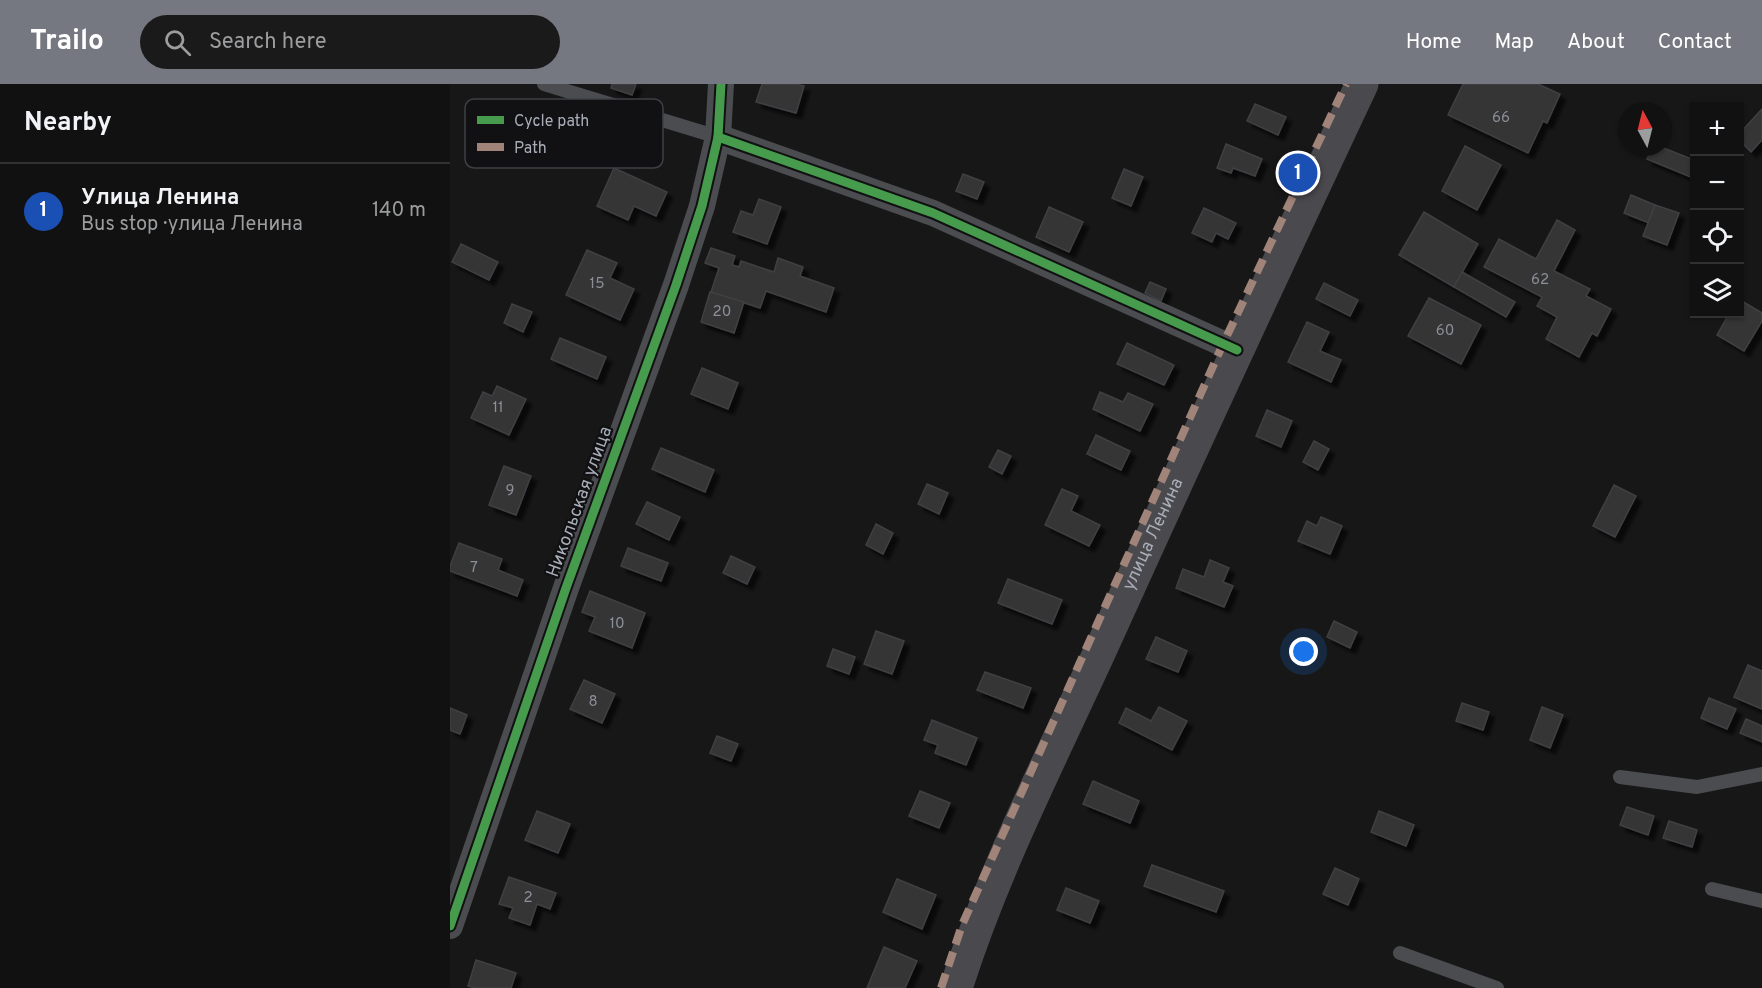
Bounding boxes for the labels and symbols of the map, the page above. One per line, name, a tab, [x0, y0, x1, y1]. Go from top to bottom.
legend	[465, 99, 663, 168]
north arrow	[1618, 102, 1672, 156]
house number: 66	[1492, 109, 1510, 128]
text: Cycle path	[514, 112, 589, 132]
text: Path	[514, 139, 547, 159]
pin: 1	[1278, 150, 1318, 196]
house number: 62	[1531, 271, 1549, 290]
house number: 15	[590, 275, 604, 294]
house number: 20	[713, 303, 731, 322]
house number: 60	[1436, 322, 1454, 341]
house number: 11	[492, 399, 504, 418]
street label: Никольская улица	[542, 423, 618, 581]
street label: улица Ленина	[1117, 474, 1189, 594]
house number: 9	[506, 482, 514, 501]
house number: 7	[470, 559, 478, 578]
house number: 10	[609, 615, 625, 634]
your location	[1289, 637, 1318, 666]
house number: 8	[588, 693, 598, 712]
house number: 2	[523, 889, 533, 908]

